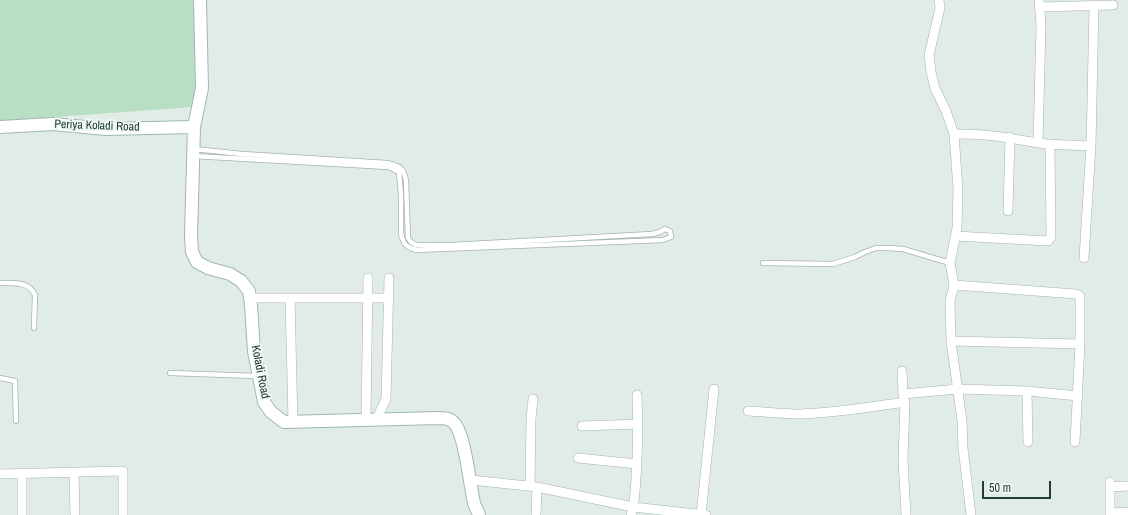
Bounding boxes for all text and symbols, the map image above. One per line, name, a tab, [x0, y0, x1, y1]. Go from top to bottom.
street label: Periya Koladi Road	[54, 117, 140, 135]
street label: Koladi Road	[248, 344, 272, 400]
scale bar	[984, 473, 1053, 499]
text: 50 m	[989, 480, 1011, 496]

